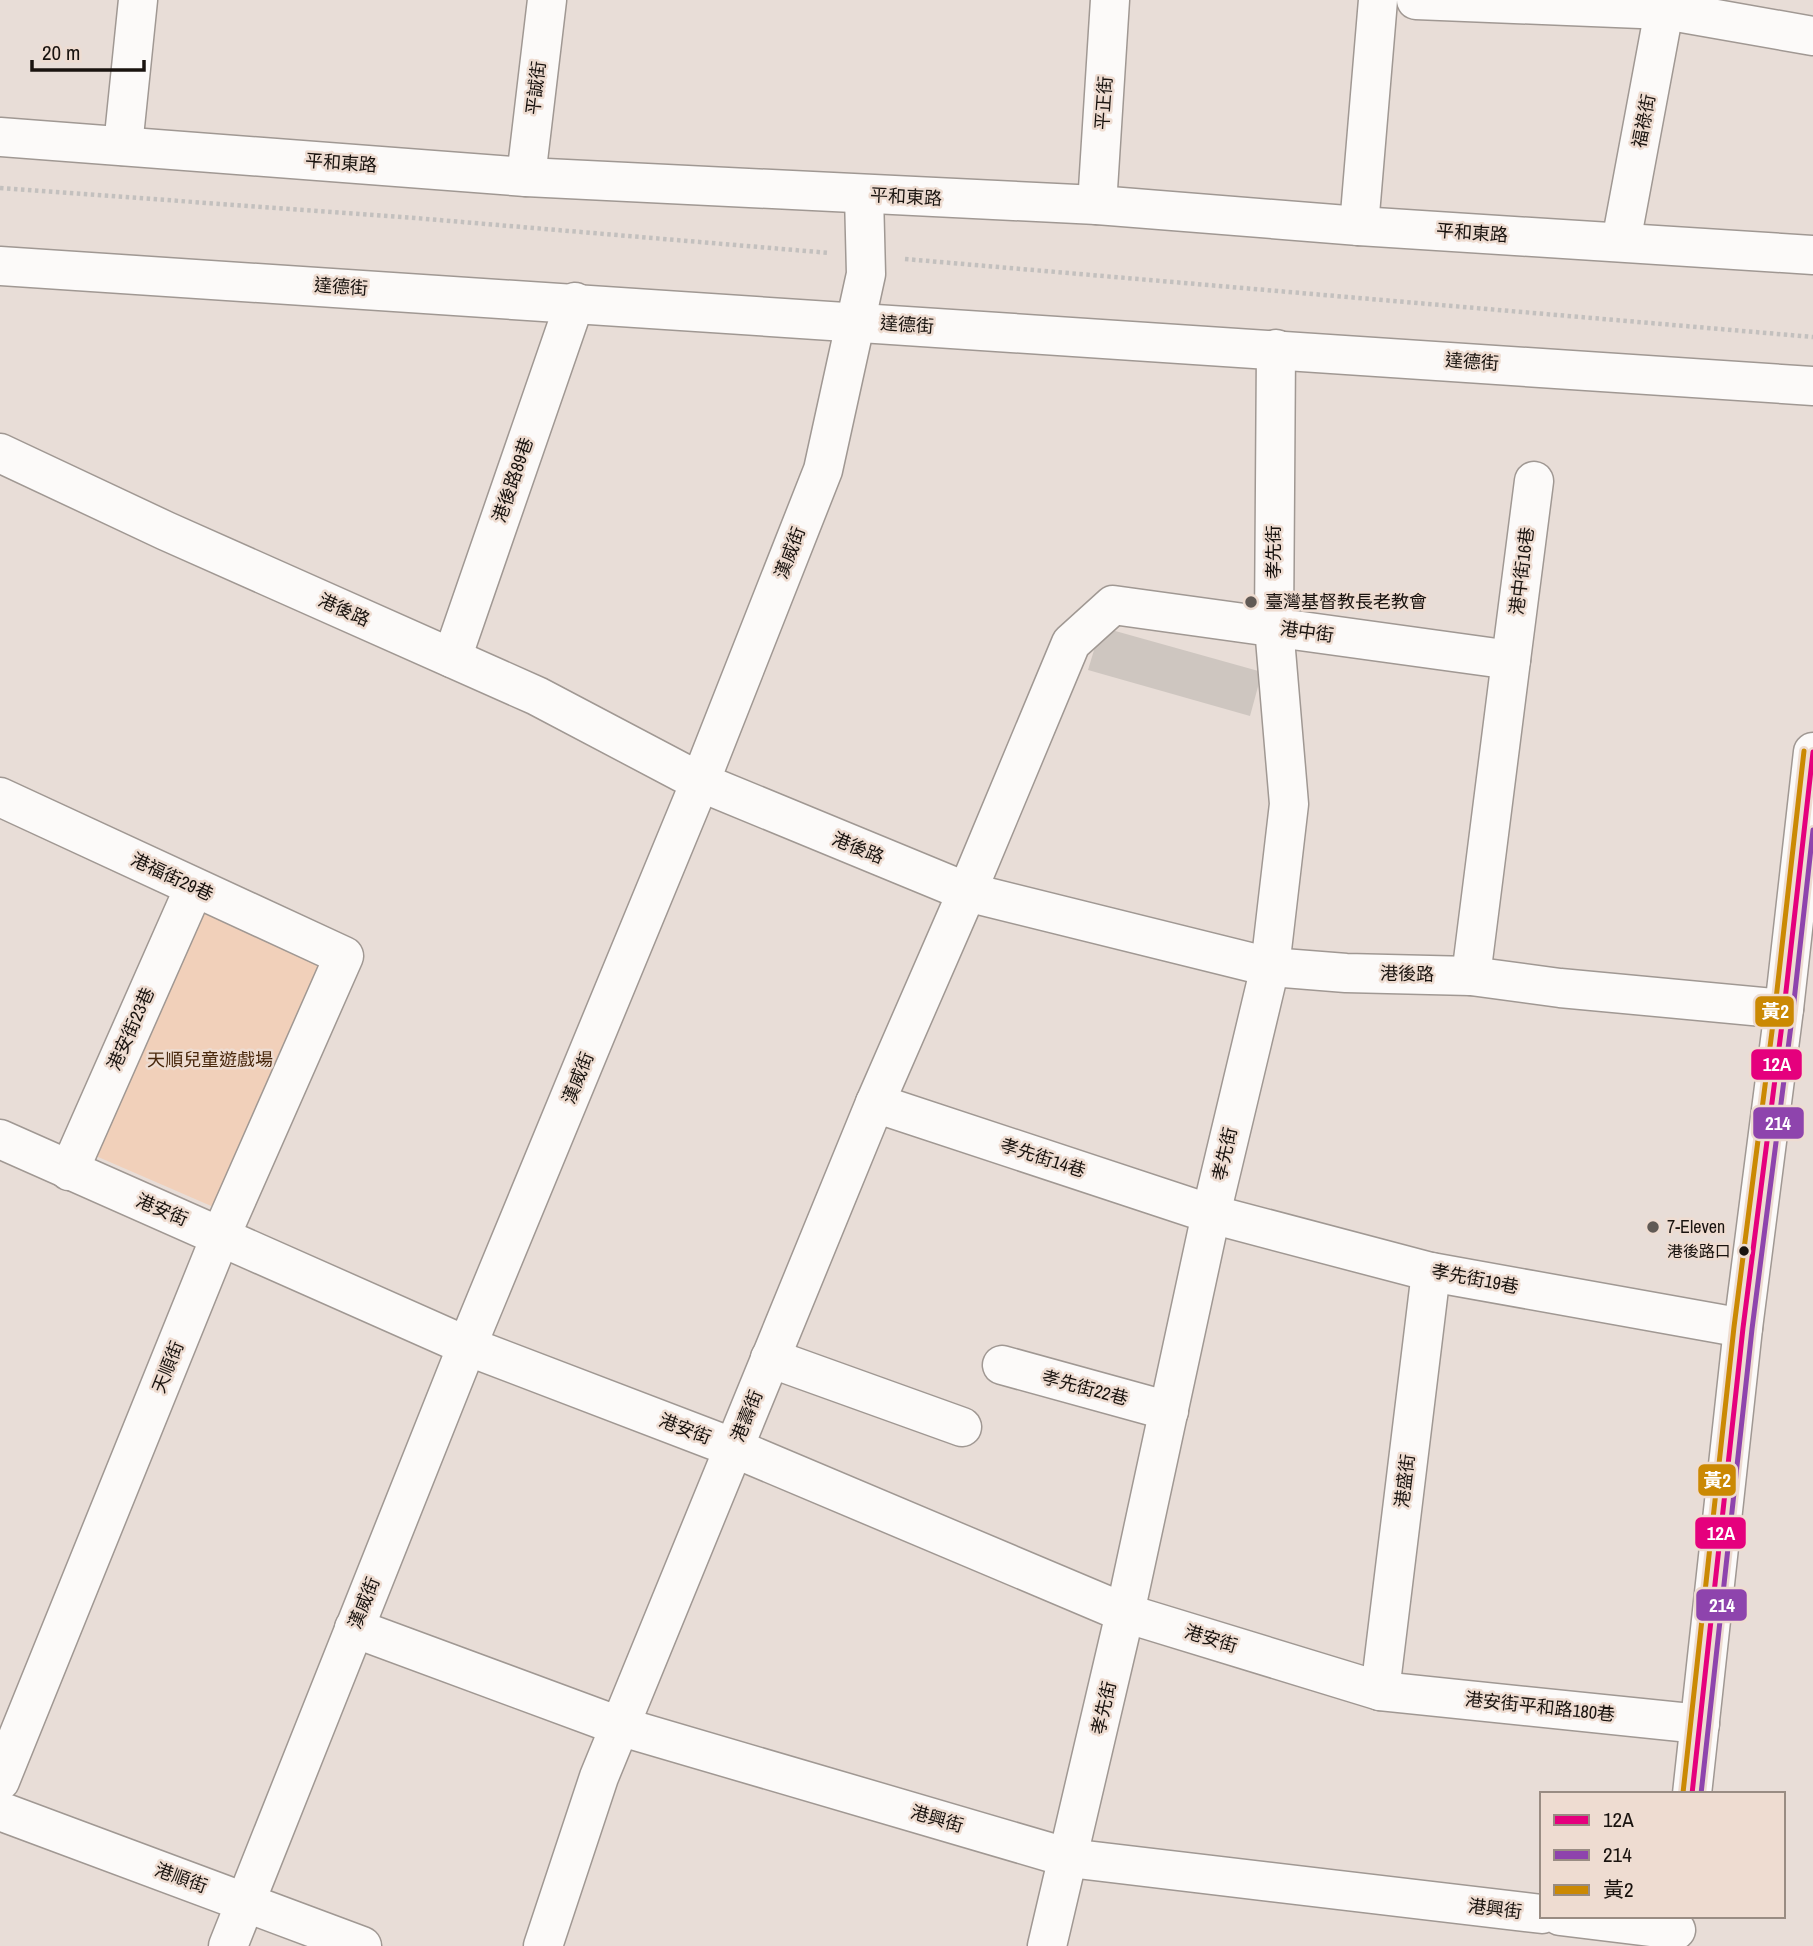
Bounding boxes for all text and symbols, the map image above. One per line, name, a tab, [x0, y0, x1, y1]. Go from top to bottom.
scale bar	[32, 28, 144, 72]
text: 20 m	[42, 38, 80, 67]
street label: 平誠街	[520, 60, 551, 116]
street label: 平正街	[1089, 75, 1118, 131]
street label: 福祿街	[1626, 92, 1661, 150]
street label: 平和東路	[304, 148, 378, 177]
street label: 平和東路	[869, 182, 943, 211]
street label: 平和東路	[1435, 218, 1509, 247]
street label: 達德街	[313, 272, 369, 301]
street label: 達德街	[879, 310, 935, 339]
street label: 達德街	[1444, 347, 1500, 376]
street label: 港後路89巷	[486, 434, 539, 526]
street label: 漢威街	[768, 523, 811, 583]
street label: 孝先街	[1261, 525, 1286, 579]
street label: 港中街16巷	[1504, 526, 1539, 616]
street label: 港後路	[314, 587, 374, 632]
place label: 臺灣基督教長老教會	[1265, 589, 1427, 614]
marker: 臺灣基督教長老教會	[1243, 594, 1259, 610]
street label: 港中街	[1279, 615, 1336, 648]
street label: 港後路	[828, 826, 888, 869]
street label: 港福街29巷	[127, 847, 218, 907]
street label: 港後路	[1380, 961, 1434, 986]
street label: 港安街23巷	[101, 983, 160, 1074]
line badge: 黃2	[1754, 995, 1795, 1028]
text: 黃2	[1761, 998, 1789, 1024]
park label: 天順兒童遊戲場	[147, 1047, 273, 1072]
street label: 漢威街	[556, 1048, 599, 1108]
line badge: 12A	[1750, 1048, 1803, 1081]
text: 12A	[1763, 1051, 1792, 1077]
line badge: 214	[1752, 1106, 1805, 1140]
text: 214	[1765, 1110, 1791, 1136]
street label: 孝先街	[1206, 1125, 1243, 1183]
street label: 孝先街14巷	[997, 1132, 1089, 1183]
street label: 港安街	[132, 1187, 192, 1232]
place label: 7-Eleven	[1667, 1214, 1725, 1239]
marker: 7-Eleven	[1645, 1219, 1661, 1235]
place label: 港後路口	[1667, 1240, 1731, 1262]
marker: 港後路口	[1737, 1244, 1751, 1258]
street label: 孝先街19巷	[1429, 1258, 1521, 1299]
street label: 天順街	[146, 1337, 189, 1397]
street label: 孝先街22巷	[1039, 1364, 1131, 1411]
street label: 港壽街	[725, 1386, 768, 1446]
street label: 港安街	[655, 1407, 715, 1450]
street label: 港盛街	[1389, 1453, 1420, 1509]
line badge: 黃2	[1697, 1463, 1737, 1497]
text: 黃2	[1703, 1467, 1731, 1493]
line badge: 12A	[1694, 1516, 1747, 1550]
text: 12A	[1707, 1520, 1736, 1546]
street label: 漢威街	[342, 1573, 385, 1633]
line badge: 214	[1695, 1588, 1748, 1622]
text: 214	[1709, 1592, 1735, 1618]
street label: 港安街	[1182, 1619, 1241, 1658]
street label: 孝先街	[1085, 1679, 1122, 1737]
street label: 港安街平和路180巷	[1464, 1686, 1616, 1727]
legend	[1540, 1792, 1785, 1918]
street label: 港興街	[908, 1799, 967, 1838]
text: 12A	[1603, 1805, 1634, 1834]
text: 214	[1603, 1840, 1632, 1869]
street label: 港順街	[152, 1857, 211, 1899]
text: 黃2	[1603, 1875, 1634, 1904]
street label: 港興街	[1467, 1893, 1523, 1924]

